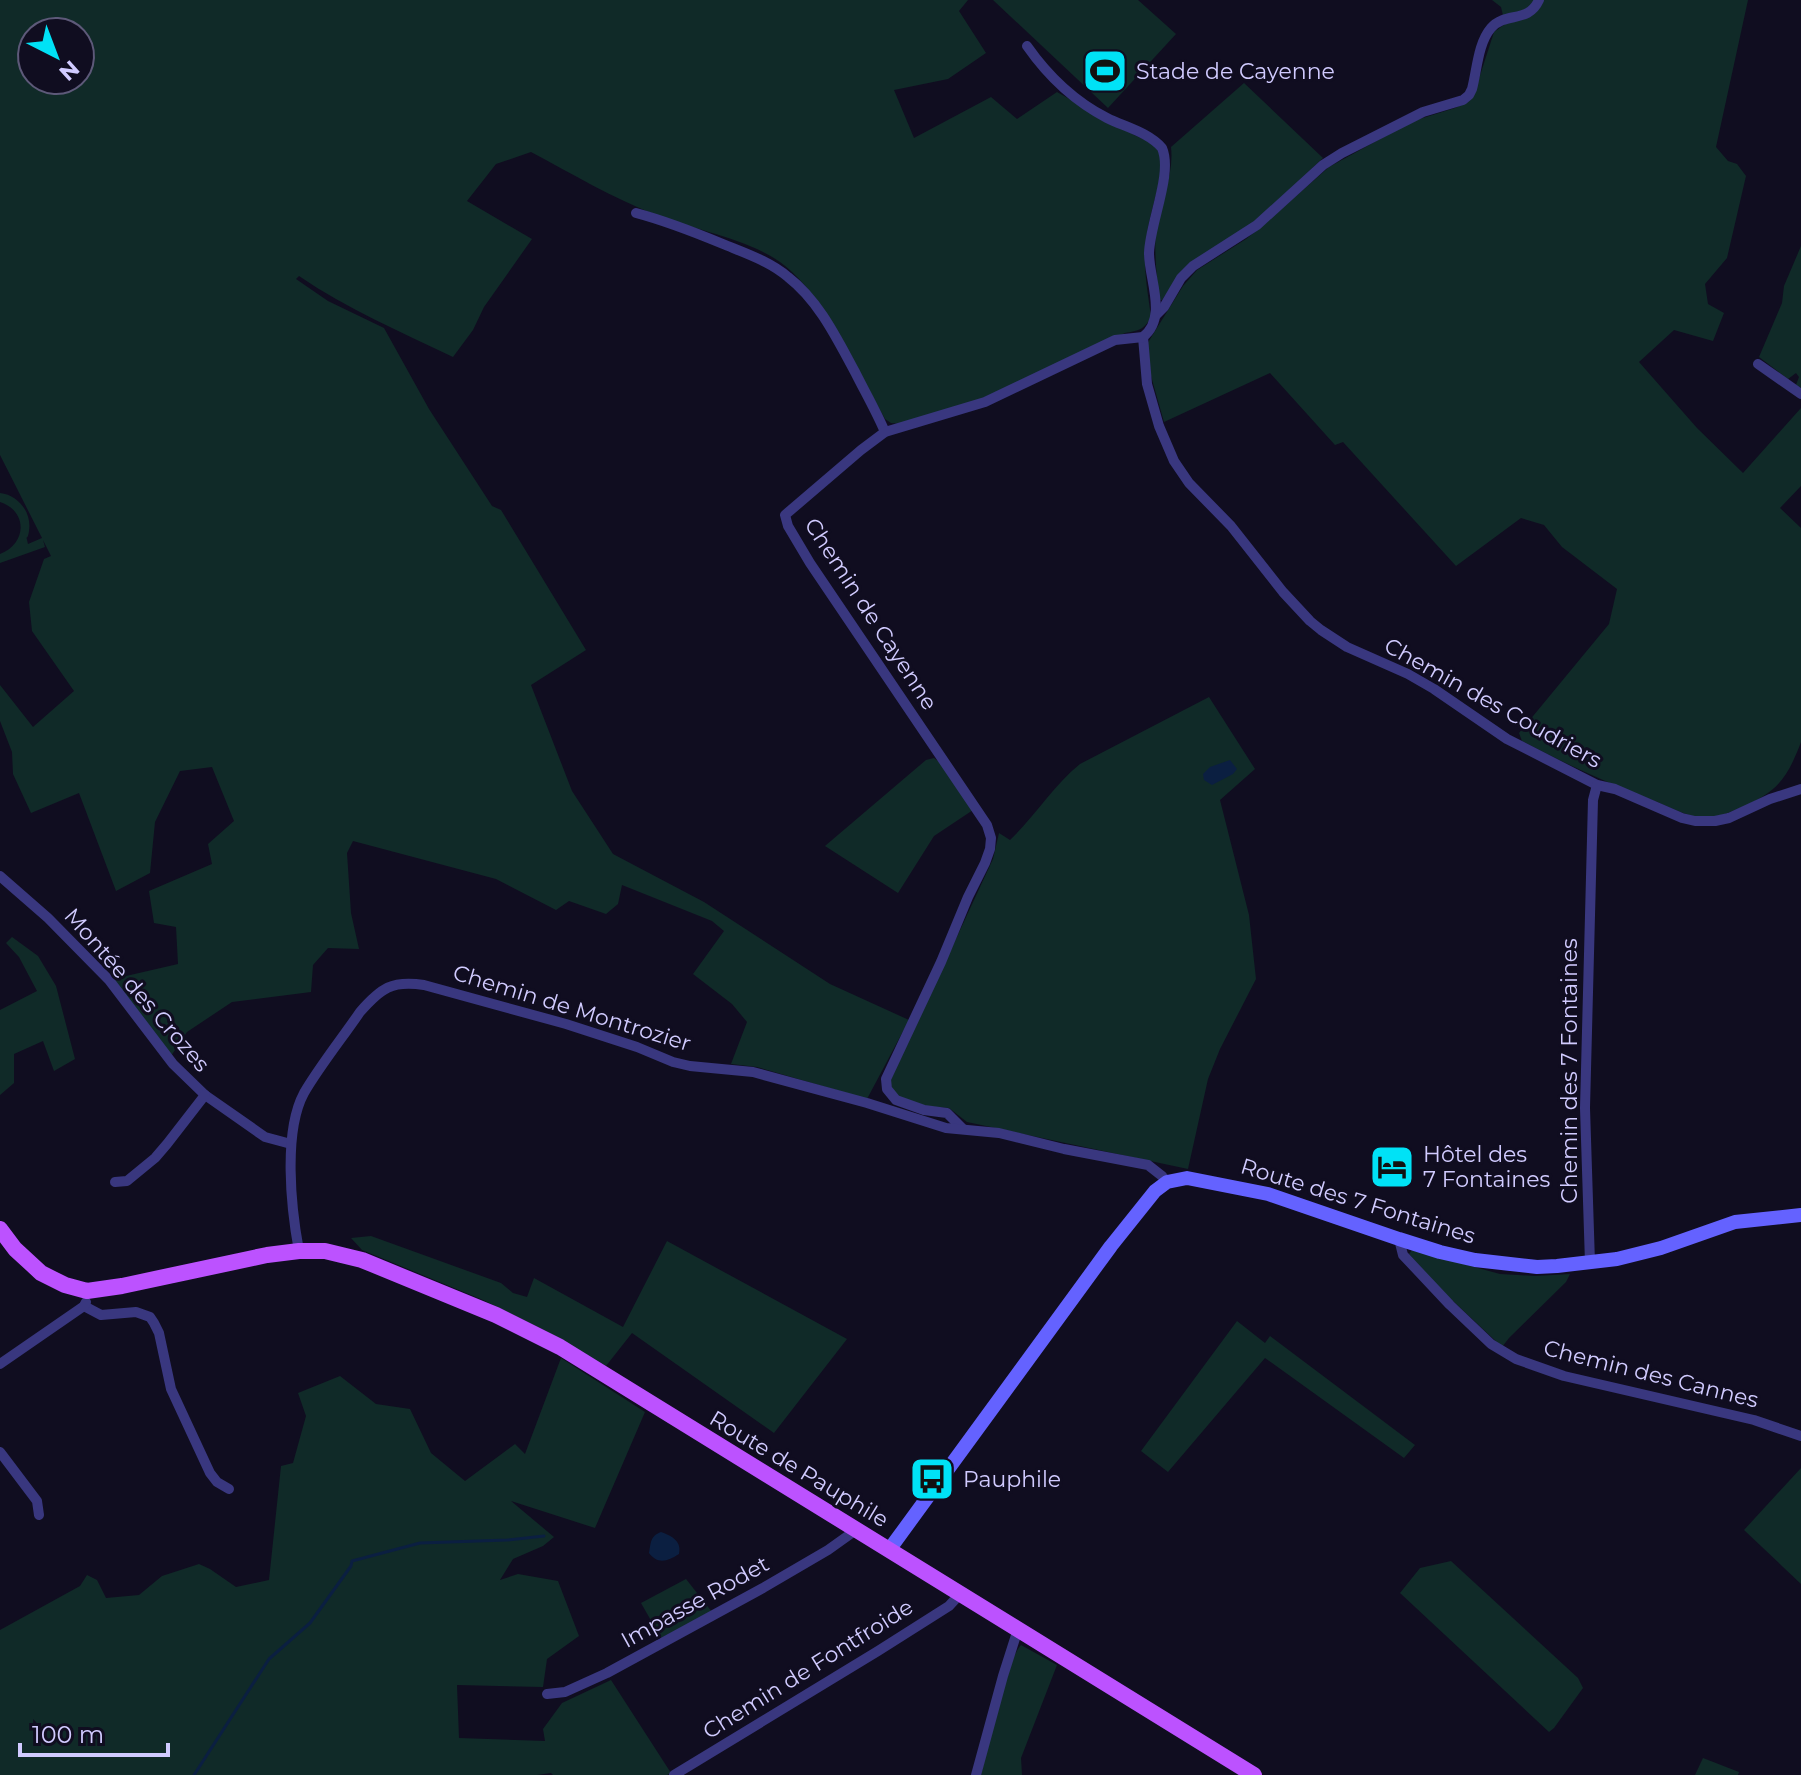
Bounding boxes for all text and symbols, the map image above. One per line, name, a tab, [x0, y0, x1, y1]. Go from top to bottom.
north arrow	[16, 16, 96, 96]
sports icon: Stade de Cayenne	[1081, 47, 1129, 95]
text: N	[53, 55, 85, 86]
place label: Stade de Cayenne	[1136, 58, 1335, 85]
street label: Chemin de Cayenne	[799, 513, 943, 715]
street label: Chemin des Coudriers	[1380, 632, 1607, 774]
street label: Montée des Crozes	[59, 903, 216, 1078]
street label: Chemin des 7 Fontaines	[1556, 938, 1583, 1204]
street label: Chemin de Montrozier	[450, 959, 694, 1057]
place label: Hôtel des 7 Fontaines	[1423, 1141, 1550, 1193]
hotel icon: Hôtel des 7 Fontaines	[1368, 1143, 1416, 1191]
street label: Route des 7 Fontaines	[1237, 1152, 1479, 1250]
street label: Chemin des Cannes	[1541, 1334, 1762, 1414]
street label: Route de Pauphile	[705, 1405, 893, 1533]
bus stop icon: Pauphile	[908, 1455, 956, 1503]
place label: Pauphile	[963, 1466, 1061, 1493]
street label: Impasse Rodet	[616, 1550, 774, 1654]
street label: Chemin de Fontfroide	[698, 1593, 918, 1745]
scale bar	[20, 1707, 168, 1757]
text: 100 m	[32, 1720, 104, 1749]

